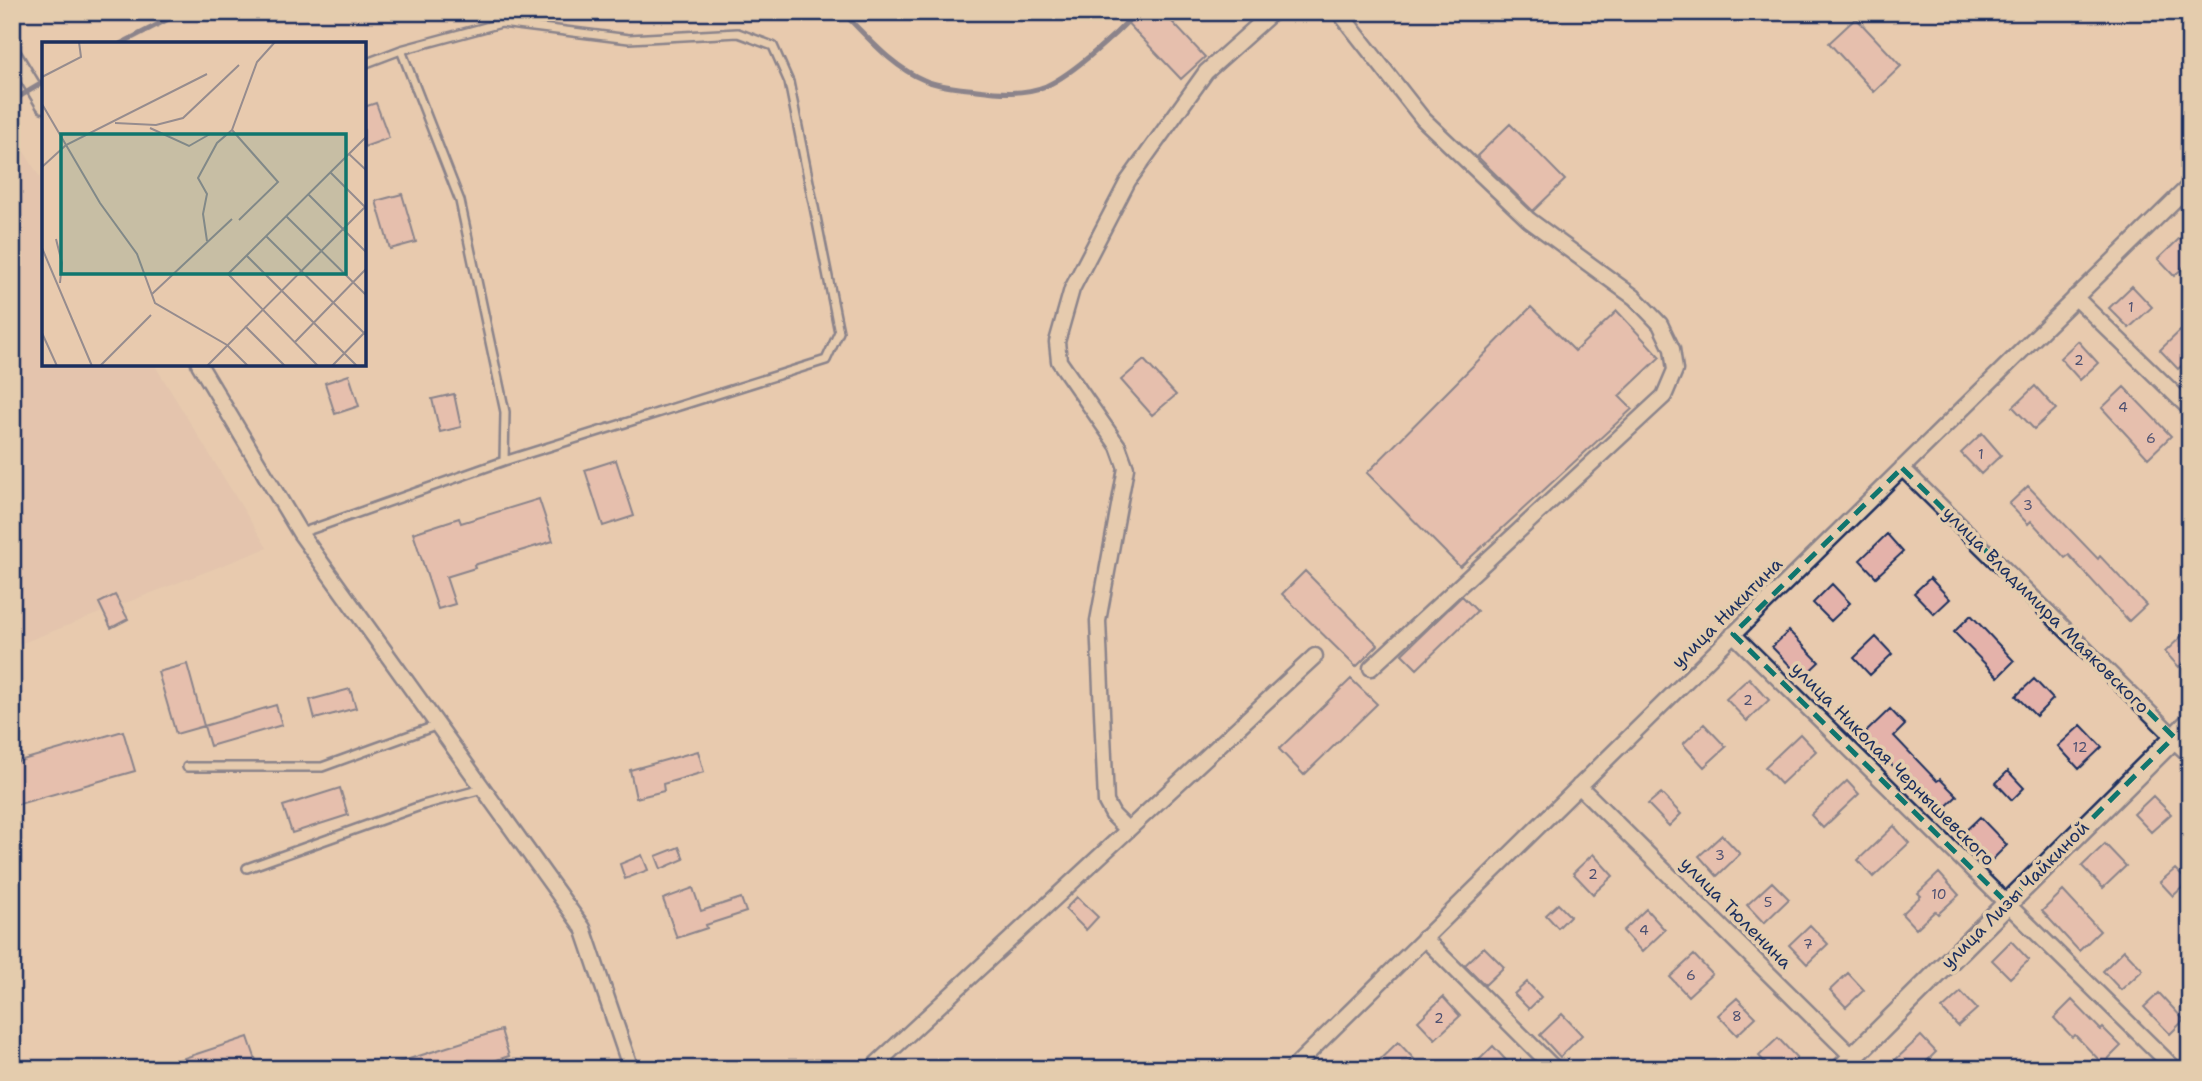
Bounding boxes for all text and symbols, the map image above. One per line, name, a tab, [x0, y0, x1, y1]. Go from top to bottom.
inset map	[42, 42, 366, 366]
house number: 1	[2128, 298, 2134, 316]
house number: 2	[2074, 351, 2084, 369]
house number: 4	[2118, 398, 2128, 416]
house number: 6	[2146, 429, 2156, 447]
house number: 1	[1978, 445, 1984, 463]
house number: 3	[2023, 496, 2033, 514]
street label: улица Владимира Маяковского	[1937, 501, 2155, 719]
street label: улица Никитина	[1666, 552, 1788, 674]
street label: улица Николая Чернышевского	[1786, 657, 2000, 871]
house number: 2	[1743, 691, 1753, 709]
house number: 12	[2073, 738, 2087, 756]
street label: улица Лизы Чайкиной	[1936, 816, 2094, 974]
house number: 3	[1715, 846, 1725, 864]
street label: улица Тюленина	[1675, 852, 1797, 974]
house number: 2	[1588, 865, 1598, 883]
house number: 10	[1931, 885, 1947, 903]
house number: 5	[1764, 893, 1772, 911]
house number: 4	[1639, 921, 1649, 939]
house number: 7	[1803, 935, 1813, 953]
house number: 6	[1686, 966, 1696, 984]
house number: 8	[1732, 1007, 1742, 1025]
house number: 2	[1434, 1009, 1444, 1027]

